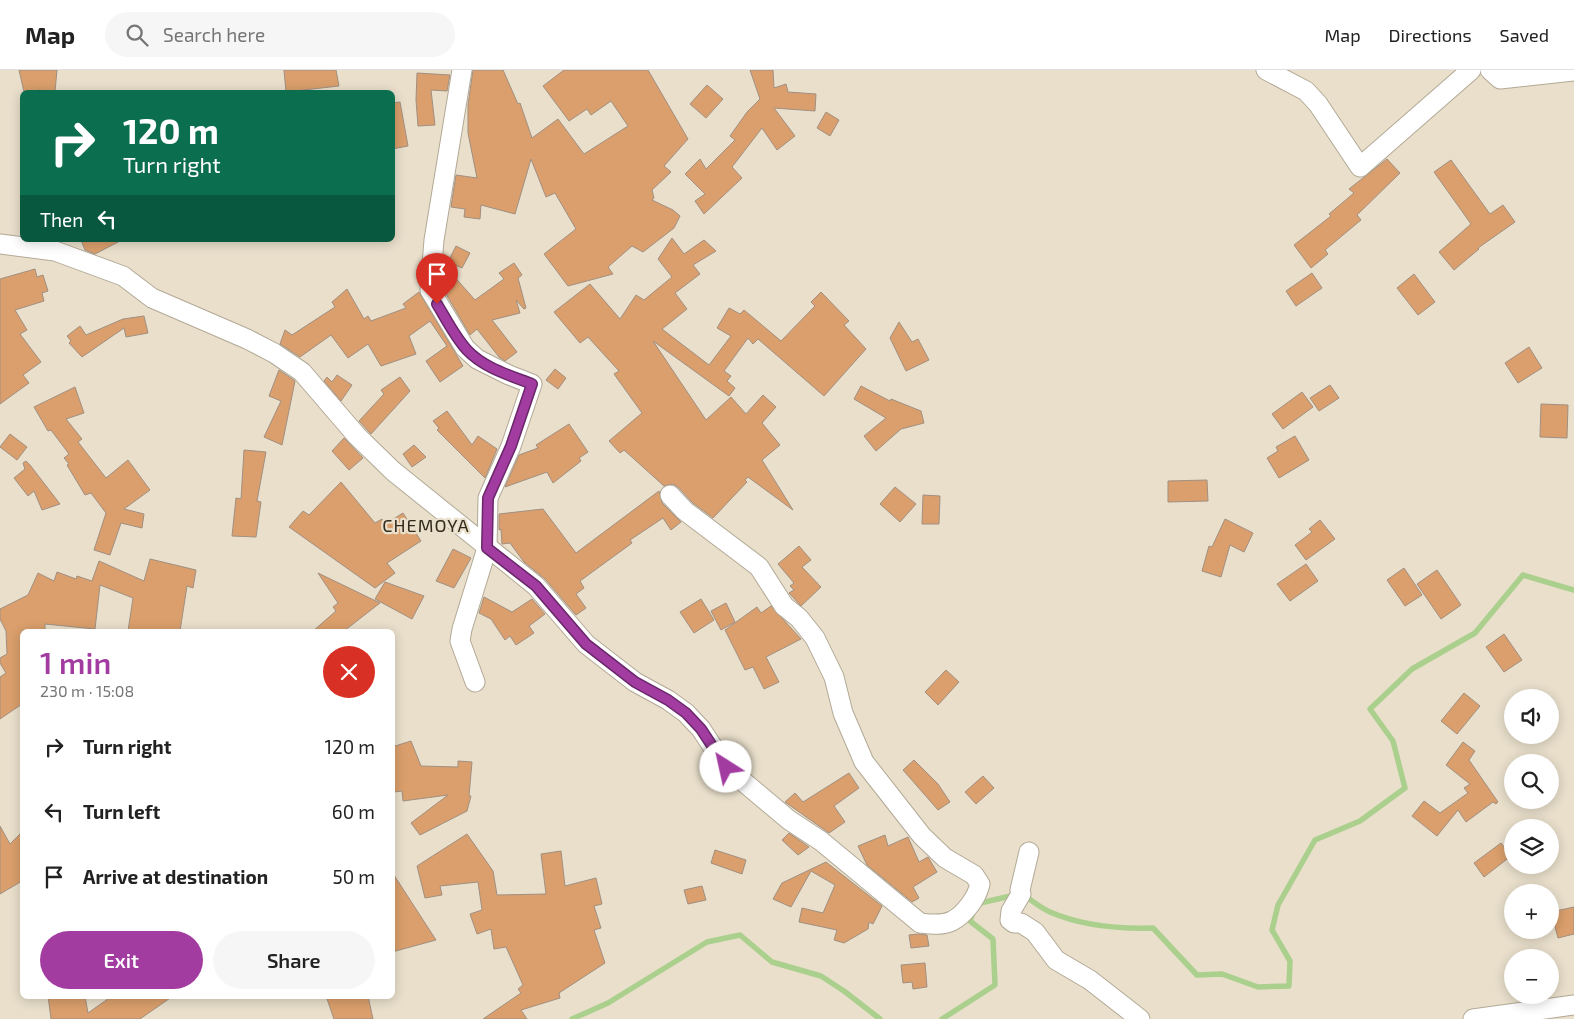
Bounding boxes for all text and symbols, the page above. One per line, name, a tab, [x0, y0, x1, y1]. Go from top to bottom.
search box	[105, 12, 455, 57]
text: Map	[25, 20, 75, 49]
icon: search	[123, 21, 151, 49]
text: Search here	[163, 23, 265, 46]
text: Map	[1324, 24, 1361, 46]
text: Directions	[1389, 24, 1472, 46]
text: Saved	[1500, 24, 1549, 46]
text: 120 m	[123, 109, 219, 151]
icon: right	[40, 110, 105, 175]
text: Turn right	[123, 151, 221, 177]
icon: left	[93, 205, 121, 233]
text: Then	[40, 208, 83, 231]
pin	[416, 253, 458, 304]
icon: arrive	[423, 260, 451, 288]
district label: CHEMOYA	[382, 514, 470, 536]
text: 1 min	[40, 644, 111, 680]
button: close	[323, 646, 375, 698]
text: 230 m · 15:08	[40, 681, 134, 700]
map controls	[1504, 689, 1559, 1004]
button: sound	[1504, 689, 1559, 744]
icon: right	[40, 733, 68, 761]
text: Turn right	[83, 735, 171, 758]
text: 120 m	[324, 735, 375, 758]
position arrow	[699, 740, 751, 792]
button: search	[1504, 754, 1559, 809]
icon: left	[40, 798, 68, 826]
text: Turn left	[83, 800, 160, 823]
text: 60 m	[332, 800, 375, 823]
button: layers	[1504, 819, 1559, 874]
icon: arrive	[40, 863, 68, 891]
text: Arrive at destination	[83, 865, 268, 888]
text: 50 m	[332, 865, 375, 888]
button: +	[1504, 884, 1559, 939]
button: Exit	[40, 931, 203, 989]
button: Share	[213, 931, 375, 989]
button: −	[1504, 949, 1559, 1004]

